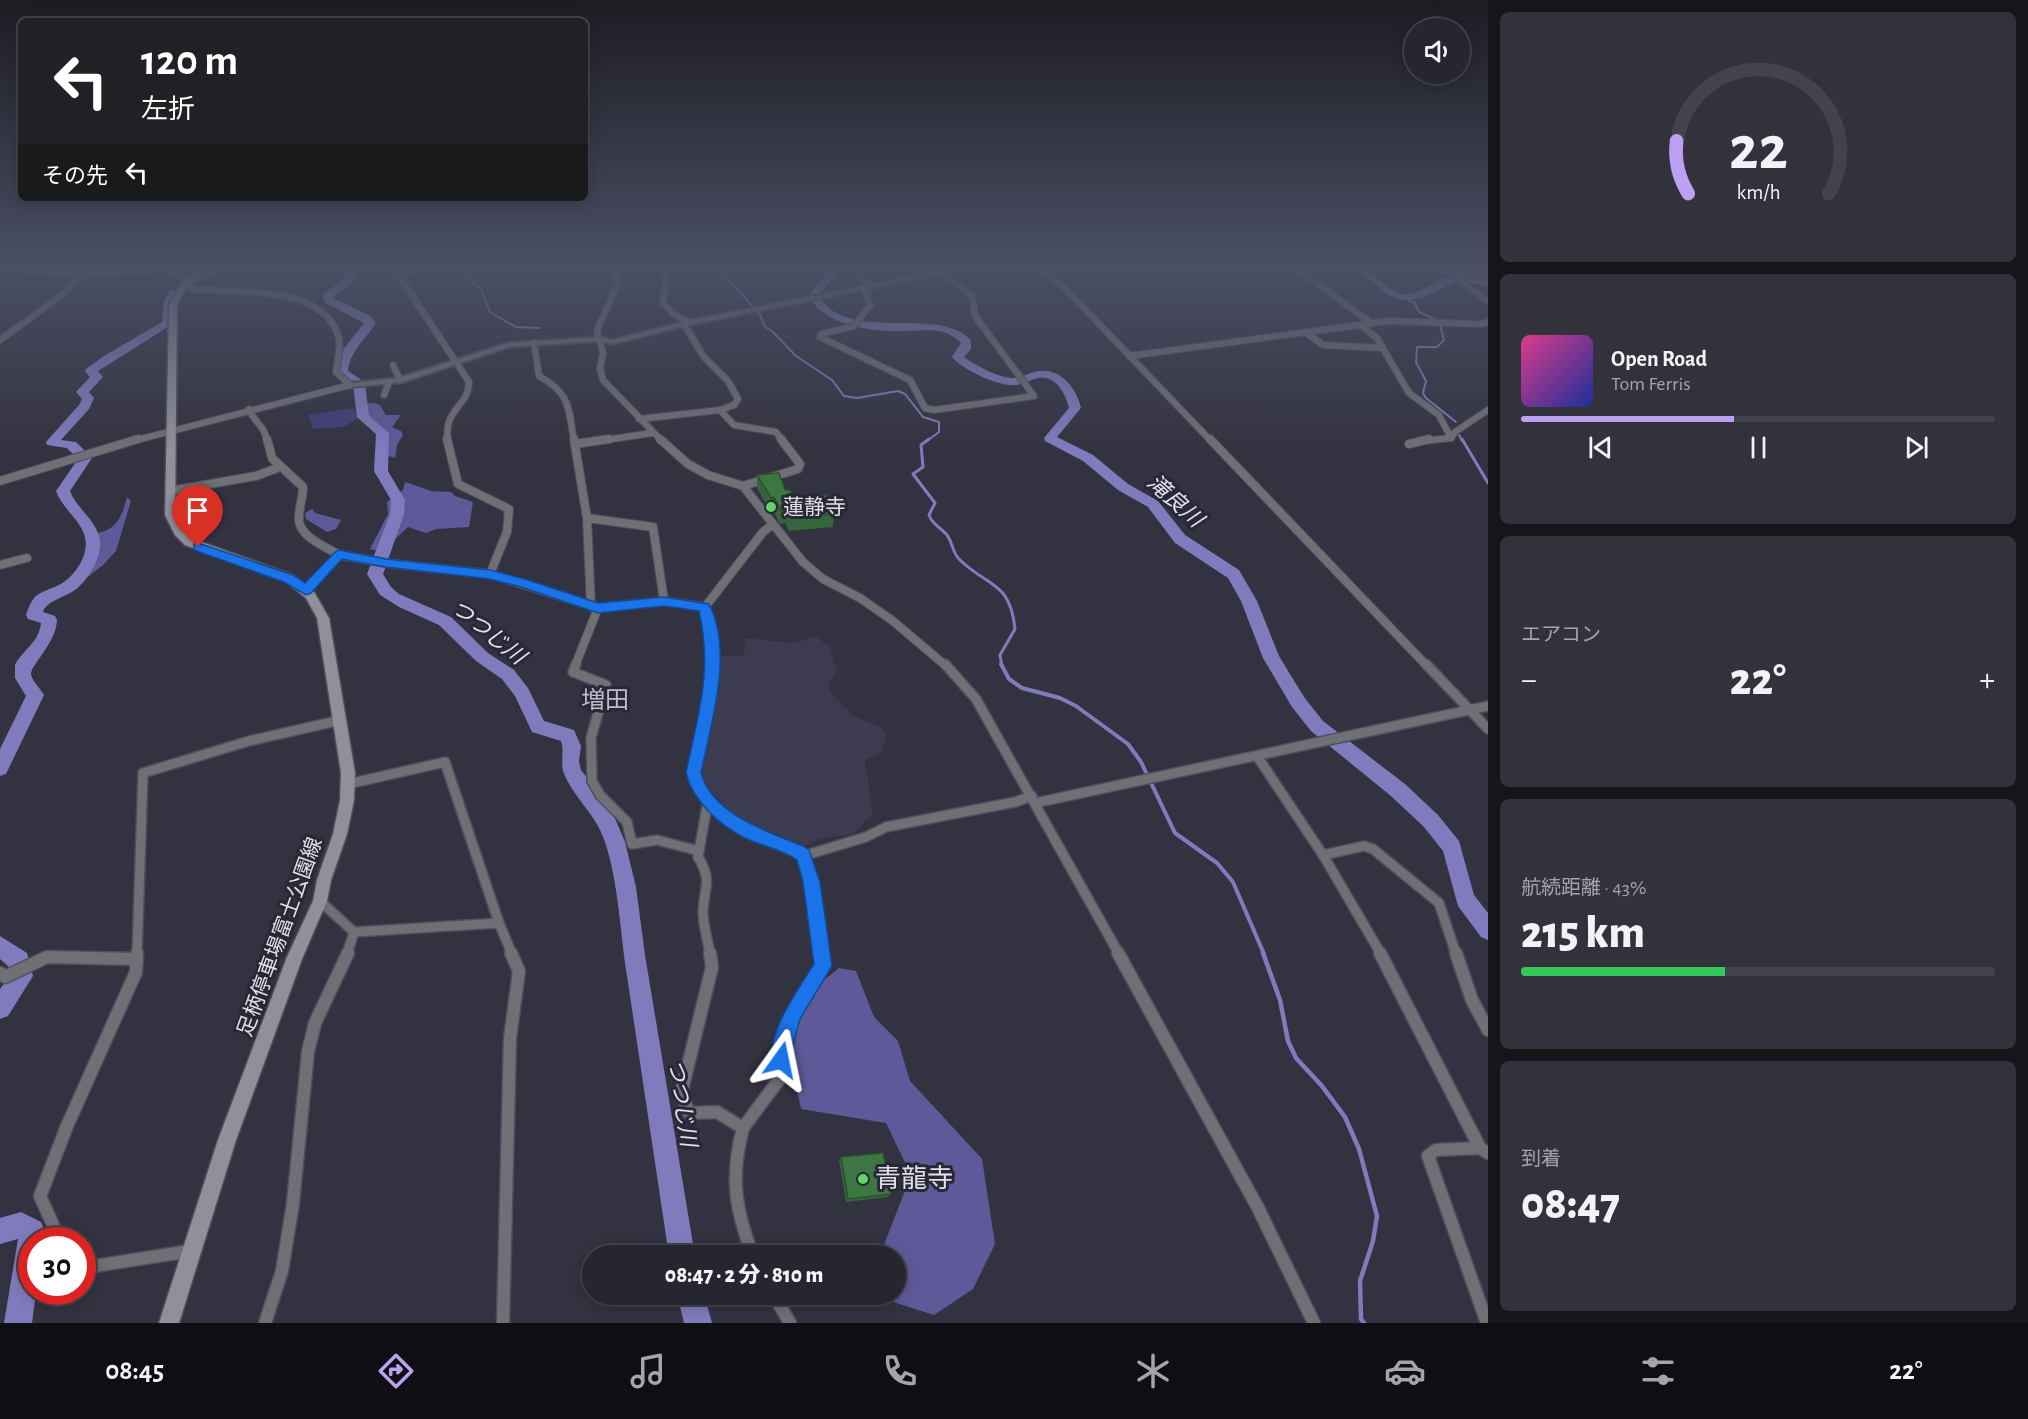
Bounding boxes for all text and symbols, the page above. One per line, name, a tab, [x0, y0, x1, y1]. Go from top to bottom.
map controls	[1404, 18, 1470, 84]
button: sound	[1404, 18, 1470, 84]
text: 120 m	[141, 40, 238, 82]
icon: left	[42, 42, 120, 120]
text: 左折	[141, 96, 195, 123]
text: 22	[1729, 118, 1787, 180]
icon: left	[120, 156, 153, 189]
text: その先	[42, 165, 108, 187]
text: km/h	[1736, 182, 1780, 203]
text: Open Road	[1611, 348, 1707, 370]
text: Tom Ferris	[1611, 374, 1691, 394]
icon: previous	[1584, 431, 1617, 464]
icon: pause	[1742, 431, 1775, 464]
icon: next	[1900, 431, 1933, 464]
water label: 滝良川	[1143, 470, 1209, 533]
pin	[172, 485, 223, 547]
icon: arrive	[181, 494, 214, 527]
place label: 蓮静寺	[783, 496, 846, 518]
marker: 蓮静寺	[764, 500, 778, 514]
water label: つつじ川	[447, 596, 531, 669]
text: エアコン	[1521, 625, 1601, 645]
text: 22°	[1730, 658, 1786, 703]
text: −	[1521, 664, 1537, 697]
text: +	[1979, 664, 1995, 697]
district label: 増田	[581, 687, 629, 713]
street label: 足柄停車場富士公園線	[233, 834, 326, 1039]
text: 航続距離 · 43%	[1521, 878, 1647, 898]
text: 215 km	[1521, 911, 1645, 956]
position arrow	[749, 1028, 813, 1092]
water label: つつじ川	[664, 1058, 700, 1150]
text: 到着	[1521, 1149, 1561, 1169]
place label: 青龍寺	[875, 1165, 953, 1192]
marker: 青龍寺	[856, 1172, 870, 1186]
text: 08:47	[1521, 1182, 1620, 1227]
speed limit sign: 30	[18, 1227, 96, 1305]
text: 08:47 · 2 分 · 810 m	[665, 1264, 823, 1286]
icon: directions	[375, 1350, 417, 1392]
icon: music	[627, 1350, 669, 1392]
icon: phone	[879, 1350, 921, 1392]
icon: climate	[1132, 1350, 1174, 1392]
icon: car	[1384, 1350, 1426, 1392]
icon: filters	[1637, 1350, 1679, 1392]
text: 08:45	[105, 1357, 164, 1384]
text: 22°	[1889, 1357, 1923, 1384]

